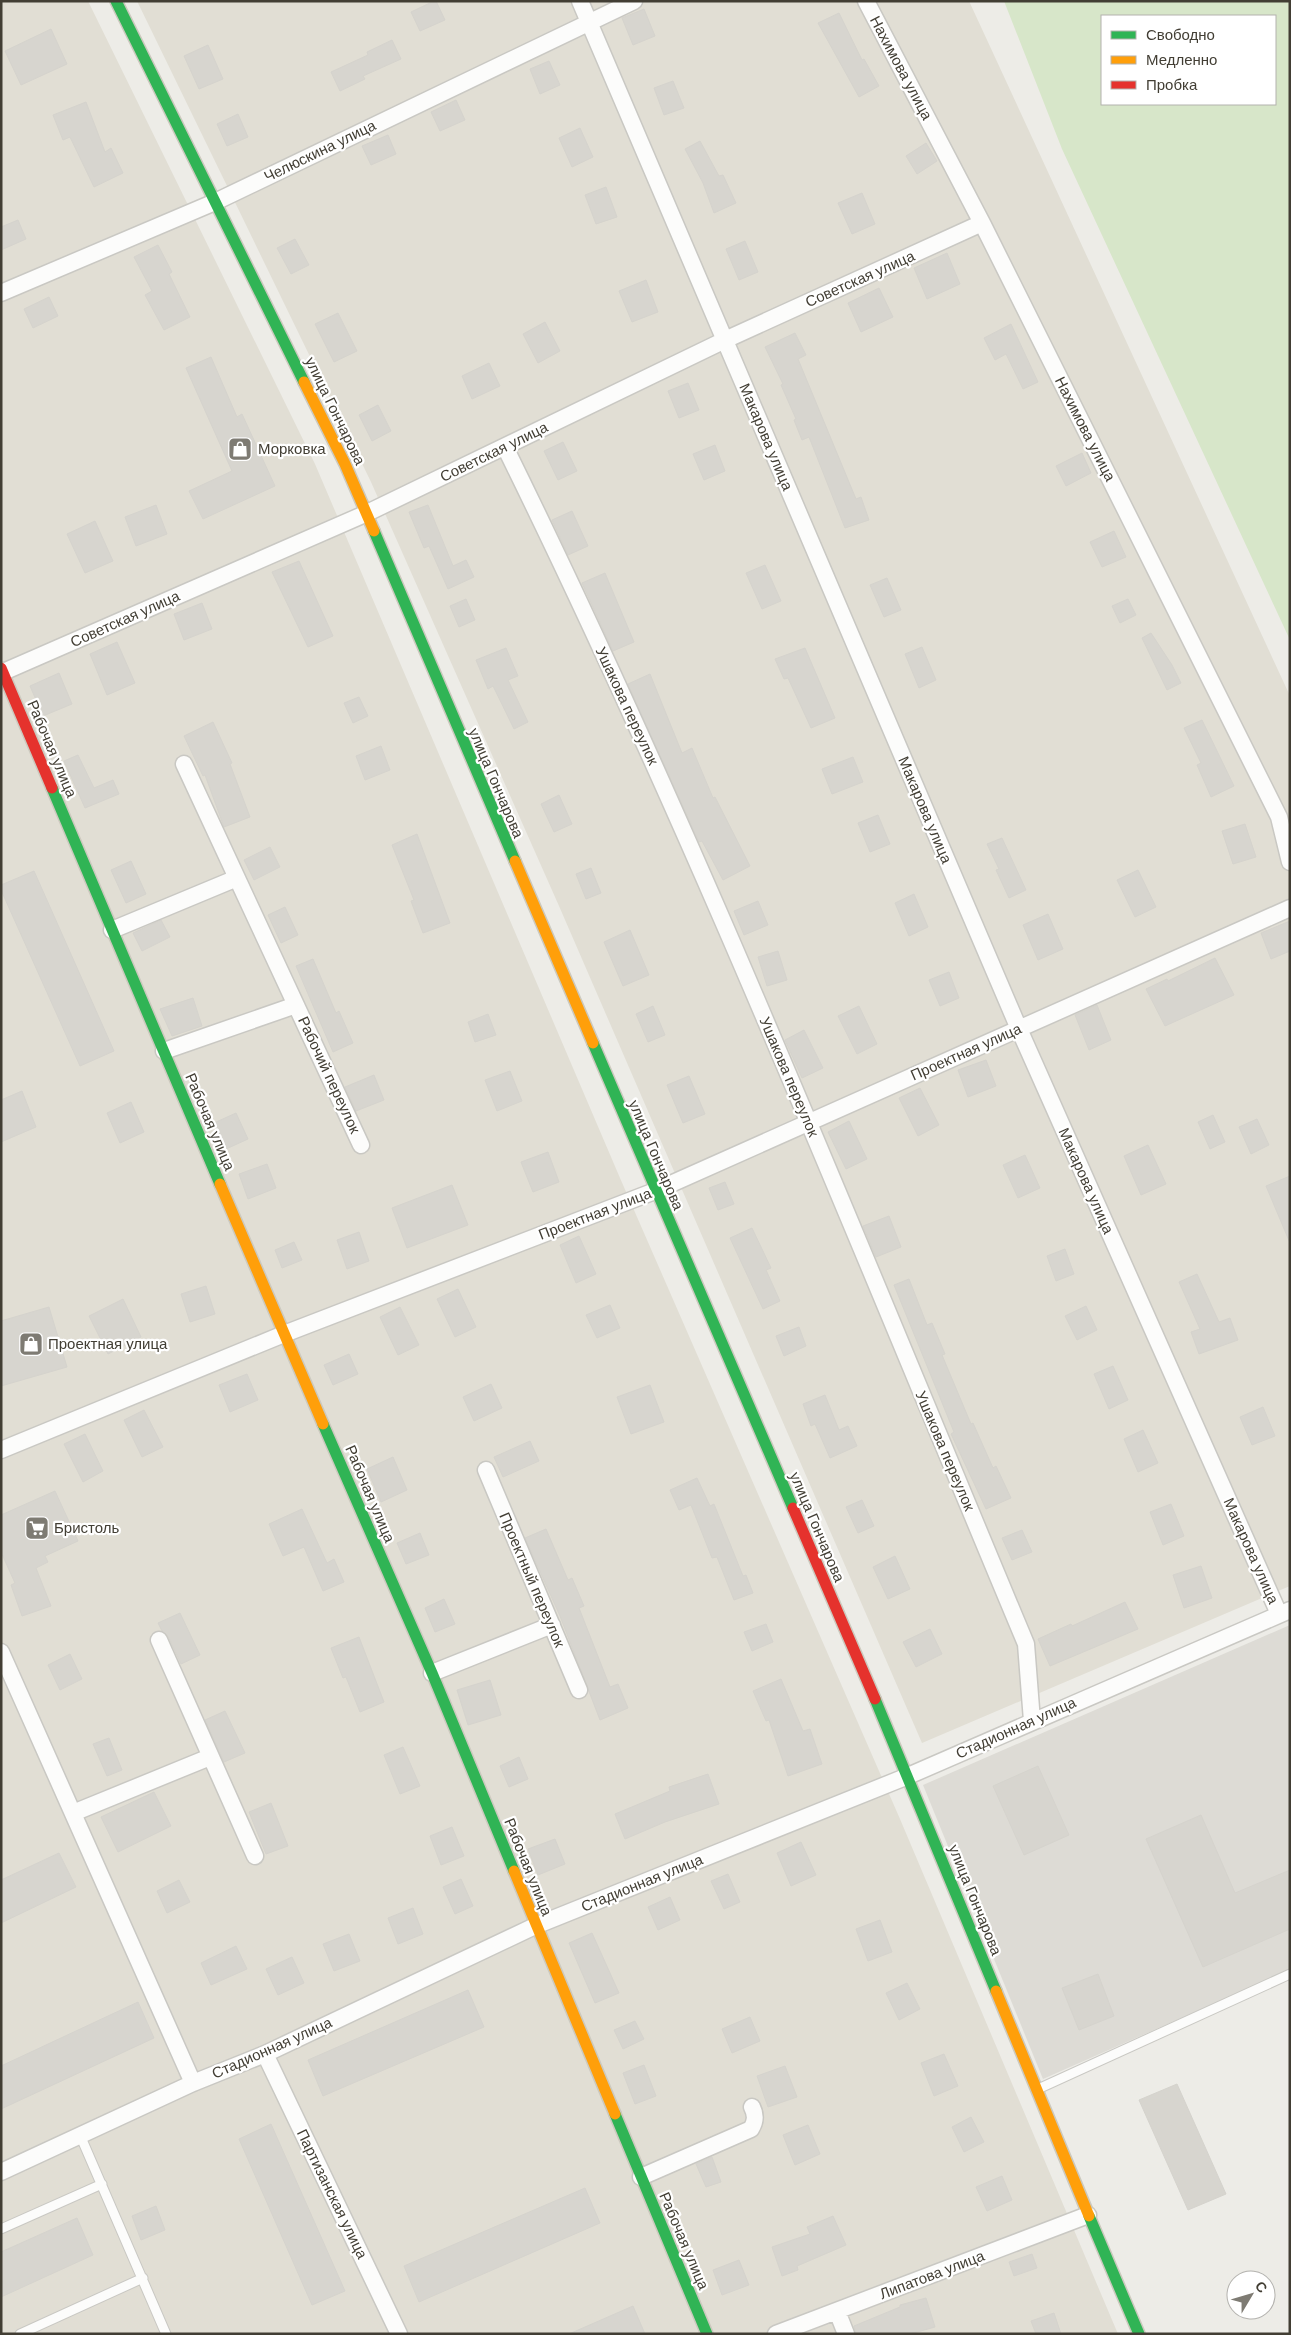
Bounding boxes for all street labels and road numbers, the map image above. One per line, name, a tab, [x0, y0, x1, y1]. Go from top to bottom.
street label: Нахимова улица	[865, 13, 937, 124]
street label: Челюскина улица	[261, 115, 380, 187]
street label: Советская улица	[802, 246, 918, 312]
street label: улица Гончарова	[300, 354, 370, 469]
street label: Нахимова улица	[1050, 373, 1120, 485]
street label: Макарова улица	[734, 380, 798, 494]
street label: Советская улица	[437, 417, 552, 487]
street label: Советская улица	[67, 586, 183, 652]
street label: Ушакова переулок	[591, 644, 663, 769]
street label: Рабочая улица	[22, 697, 82, 801]
street label: улица Гончарова	[464, 725, 529, 842]
street label: Макарова улица	[893, 753, 957, 867]
street label: Рабочий переулок	[293, 1013, 365, 1137]
street label: Ушакова переулок	[755, 1014, 823, 1140]
street label: Проектная улица	[907, 1018, 1025, 1085]
street label: Рабочая улица	[180, 1070, 240, 1174]
street label: улица Гончарова	[624, 1097, 689, 1214]
street label: Макарова улица	[1054, 1125, 1119, 1238]
street label: Проектная улица	[536, 1183, 655, 1245]
street label: Ушакова переулок	[911, 1388, 979, 1514]
street label: Рабочая улица	[340, 1442, 400, 1546]
street label: улица Гончарова	[785, 1469, 850, 1586]
street label: Макарова улица	[1219, 1495, 1284, 1608]
street label: Проектный переулок	[495, 1509, 570, 1651]
street label: Стадионная улица	[953, 1692, 1080, 1763]
street label: Рабочая улица	[499, 1815, 557, 1920]
street label: улица Гончарова	[944, 1842, 1007, 1959]
street label: Стадионная улица	[578, 1849, 706, 1917]
street label: Стадионная улица	[209, 2012, 336, 2083]
street label: Партизанская улица	[292, 2126, 372, 2263]
street label: Рабочая улица	[654, 2189, 714, 2293]
street label: Липатова улица	[877, 2246, 988, 2304]

